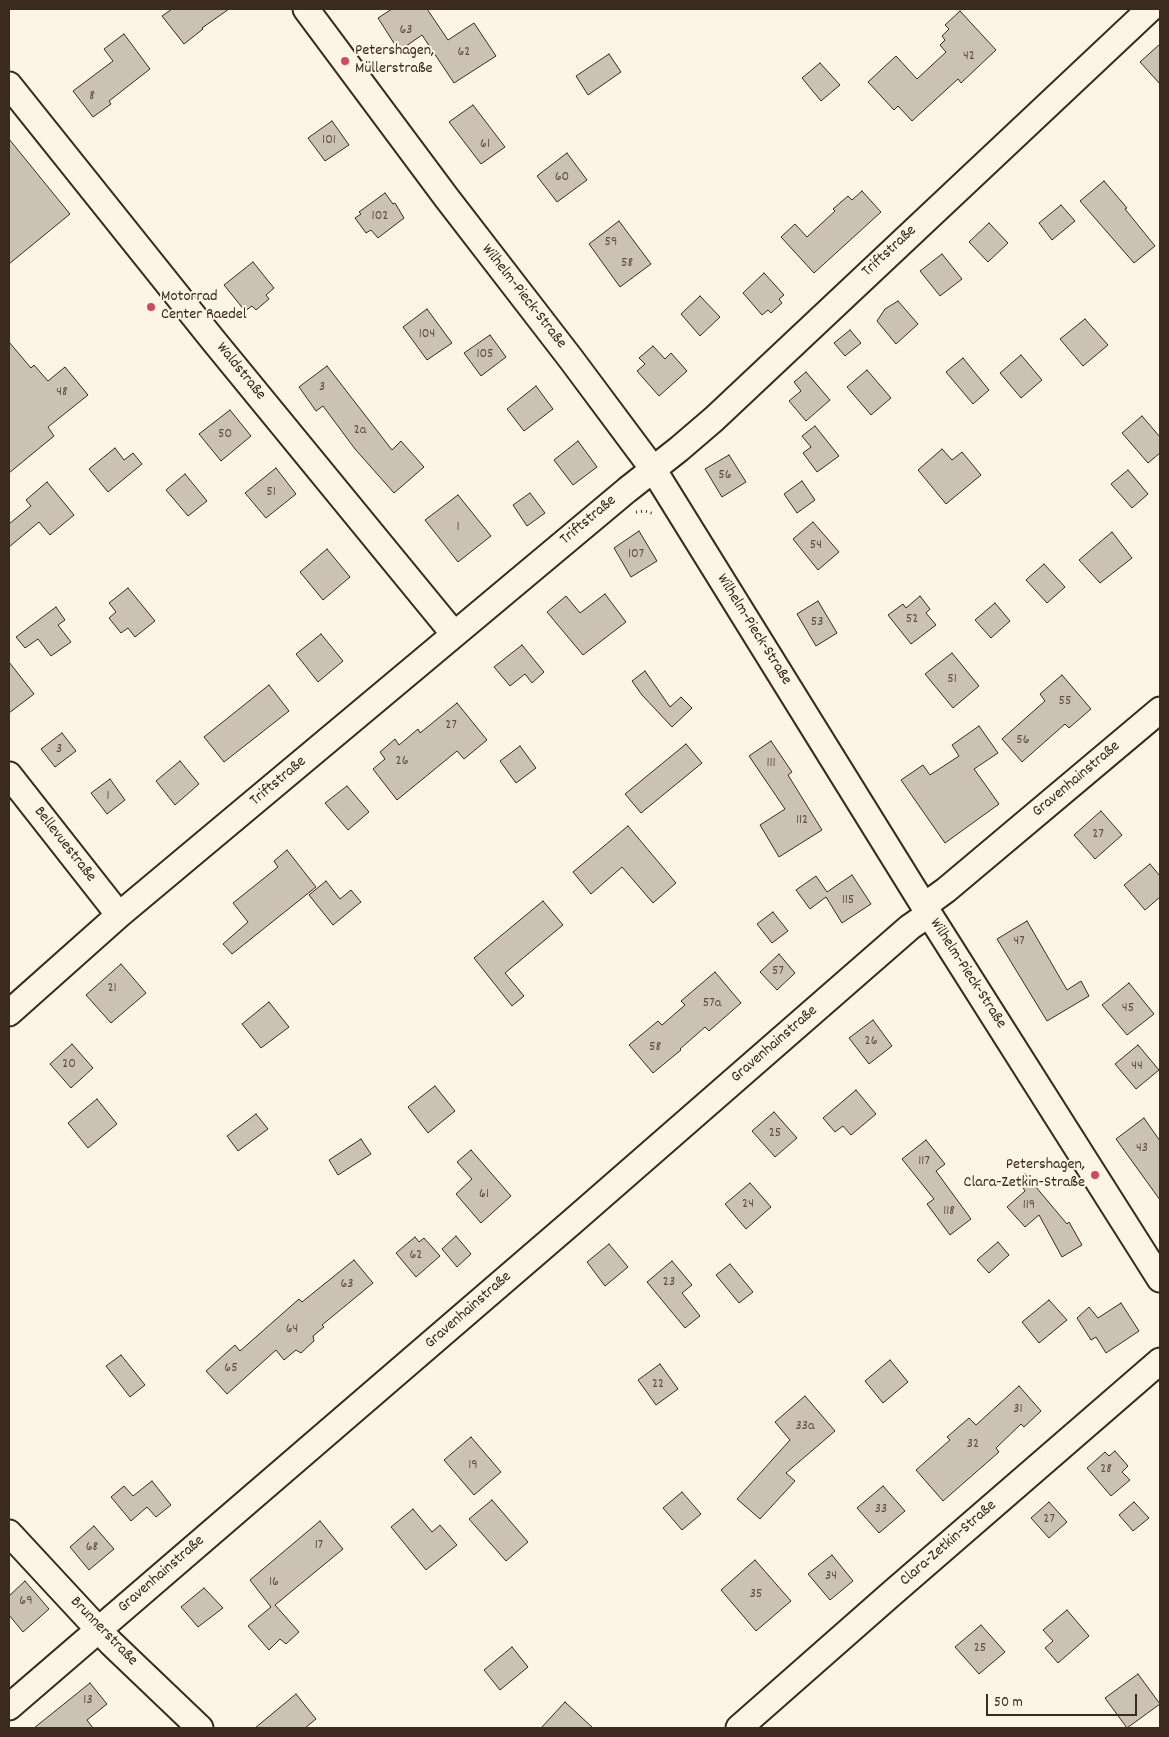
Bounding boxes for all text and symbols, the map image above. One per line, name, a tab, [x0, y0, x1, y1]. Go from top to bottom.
house number: 63	[399, 23, 413, 39]
place label: Petershagen, Müllerstraße	[355, 42, 434, 80]
house number: 62	[458, 45, 470, 61]
house number: 42	[963, 49, 975, 65]
marker: Petershagen, Müllerstraße	[339, 55, 351, 67]
house number: 8	[89, 89, 95, 105]
house number: 101	[322, 133, 336, 149]
house number: 61	[480, 137, 490, 153]
house number: 60	[555, 170, 569, 186]
house number: 102	[372, 209, 388, 225]
street label: Triftstraße	[859, 222, 921, 282]
house number: 59	[605, 235, 617, 251]
street label: Wilhelm-Pieck-Straße	[476, 241, 570, 353]
house number: 58	[621, 256, 633, 272]
place label: Motorrad Center Raedel	[161, 288, 247, 326]
marker: Motorrad Center Raedel	[145, 301, 157, 313]
house number: 104	[419, 327, 435, 343]
street label: Waldstraße	[211, 339, 269, 405]
house number: 105	[476, 347, 494, 363]
house number: 3	[319, 380, 325, 396]
house number: 48	[56, 385, 68, 401]
house number: 2a	[354, 423, 366, 439]
house number: 50	[218, 427, 232, 443]
house number: 56	[718, 468, 732, 484]
house number: 51	[266, 485, 276, 501]
street label: Triftstraße	[557, 492, 621, 550]
house number: 1	[456, 520, 460, 536]
house number: 54	[810, 538, 822, 554]
house number: 107	[628, 547, 644, 563]
street label: Wilhelm-Pieck-Straße	[711, 571, 795, 689]
house number: 52	[906, 612, 918, 628]
house number: 53	[811, 615, 823, 631]
house number: 51	[947, 672, 957, 688]
house number: 55	[1059, 694, 1071, 710]
house number: 27	[445, 718, 457, 734]
house number: 56	[1016, 733, 1030, 749]
street label: Gravenhainstraße	[1029, 738, 1125, 822]
house number: 3	[56, 742, 62, 758]
street label: Triftstraße	[247, 753, 311, 811]
house number: 26	[396, 754, 408, 770]
house number: 111	[766, 756, 776, 772]
house number: 1	[106, 789, 110, 805]
street label: Bellevuestraße	[29, 803, 99, 887]
house number: 112	[796, 813, 808, 829]
house number: 27	[1092, 827, 1104, 843]
house number: 115	[842, 893, 854, 909]
street label: Wilhelm-Pieck-Straße	[924, 915, 1010, 1033]
house number: 47	[1013, 934, 1025, 950]
house number: 57	[772, 964, 784, 980]
house number: 21	[107, 981, 117, 997]
house number: 57a	[703, 996, 721, 1012]
house number: 45	[1122, 1001, 1134, 1017]
street label: Gravenhainstraße	[728, 1002, 822, 1088]
house number: 26	[865, 1034, 877, 1050]
house number: 58	[649, 1040, 661, 1056]
house number: 20	[62, 1057, 76, 1073]
house number: 44	[1131, 1059, 1143, 1075]
house number: 25	[769, 1126, 781, 1142]
house number: 43	[1136, 1141, 1148, 1157]
house number: 117	[918, 1154, 930, 1170]
place label: Petershagen, Clara-Zetkin-Straße	[963, 1156, 1085, 1194]
marker: Petershagen, Clara-Zetkin-Straße	[1089, 1169, 1101, 1181]
house number: 61	[479, 1187, 489, 1203]
house number: 24	[742, 1197, 754, 1213]
house number: 119	[1023, 1198, 1035, 1214]
house number: 118	[943, 1204, 955, 1220]
house number: 62	[410, 1248, 422, 1264]
street label: Gravenhainstraße	[422, 1268, 516, 1354]
house number: 23	[663, 1275, 675, 1291]
house number: 63	[340, 1277, 354, 1293]
house number: 64	[286, 1322, 298, 1338]
house number: 65	[224, 1361, 238, 1377]
house number: 22	[652, 1377, 664, 1393]
house number: 31	[1013, 1402, 1023, 1418]
house number: 33a	[796, 1419, 814, 1435]
house number: 32	[967, 1437, 979, 1453]
house number: 19	[468, 1458, 478, 1474]
house number: 28	[1100, 1462, 1112, 1478]
street label: Clara-Zetkin-Straße	[897, 1497, 1001, 1591]
house number: 33	[875, 1502, 887, 1518]
house number: 27	[1043, 1512, 1055, 1528]
street label: Gravenhainstraße	[115, 1532, 209, 1618]
house number: 17	[315, 1538, 323, 1554]
house number: 68	[86, 1540, 98, 1556]
house number: 34	[825, 1569, 837, 1585]
house number: 16	[269, 1575, 279, 1591]
house number: 35	[750, 1587, 762, 1603]
street label: Brunnerstraße	[65, 1593, 141, 1671]
house number: 69	[19, 1594, 33, 1610]
house number: 25	[974, 1641, 986, 1657]
scale bar	[989, 1684, 1140, 1716]
text: 50 m	[994, 1692, 1023, 1714]
house number: 13	[83, 1693, 93, 1709]

